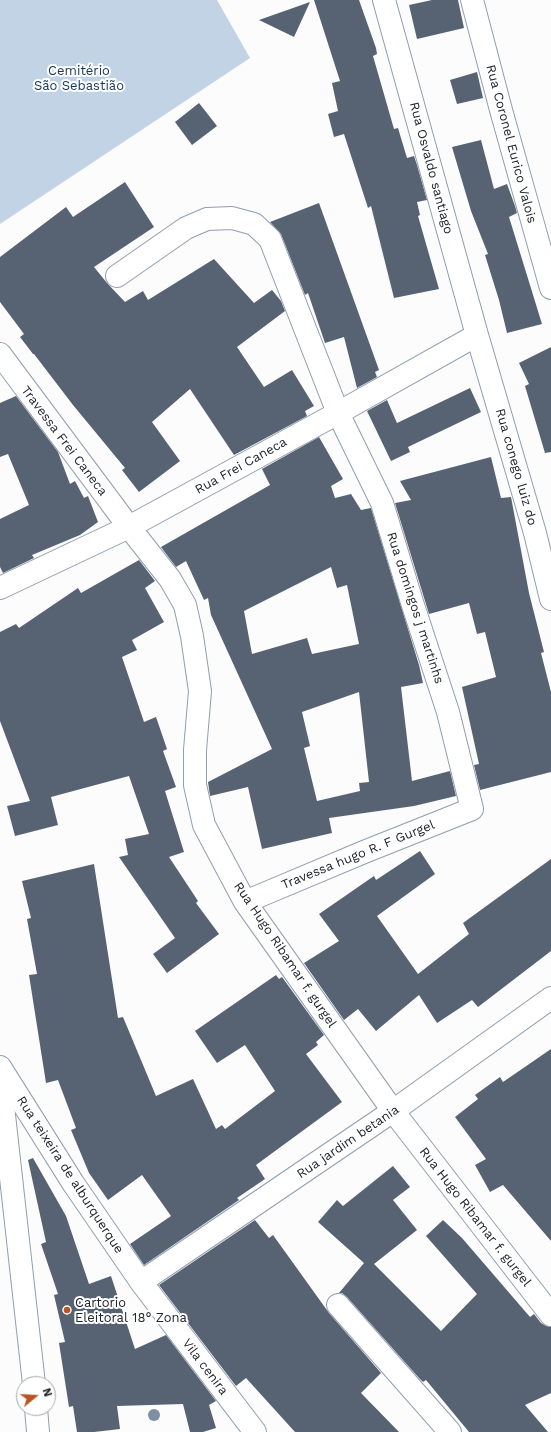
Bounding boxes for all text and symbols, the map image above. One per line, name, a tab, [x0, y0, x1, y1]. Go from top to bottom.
park label: Cemitério São Sebastião	[34, 63, 124, 94]
street label: Rua Coronel Eurico Valois	[482, 63, 540, 225]
street label: Rua Osvaldo santiago	[406, 100, 456, 236]
street label: Travessa Frei Caneca	[18, 383, 110, 499]
street label: Rua conego luiz do	[492, 407, 540, 527]
street label: Rua Frei Caneca	[192, 434, 290, 498]
street label: Rua domingos j martinhs	[383, 530, 447, 686]
street label: Travessa hugo R. F Gurgel	[279, 817, 437, 893]
street label: Rua Hugo Ribamar f. gurgel	[230, 879, 340, 1031]
street label: Rua teixeira de alburquerque	[13, 1093, 127, 1257]
street label: Rua jardim betania	[294, 1102, 402, 1182]
street label: Rua Hugo Ribamar f. gurgel	[416, 1144, 534, 1290]
place label: Cartorio Eleitoral 18° Zona	[75, 1295, 187, 1326]
marker: Cartorio Eleitoral 18° Zona	[62, 1305, 72, 1315]
street label: Vila cenira	[179, 1336, 231, 1398]
north arrow	[16, 1376, 56, 1416]
text: N	[39, 1387, 54, 1398]

